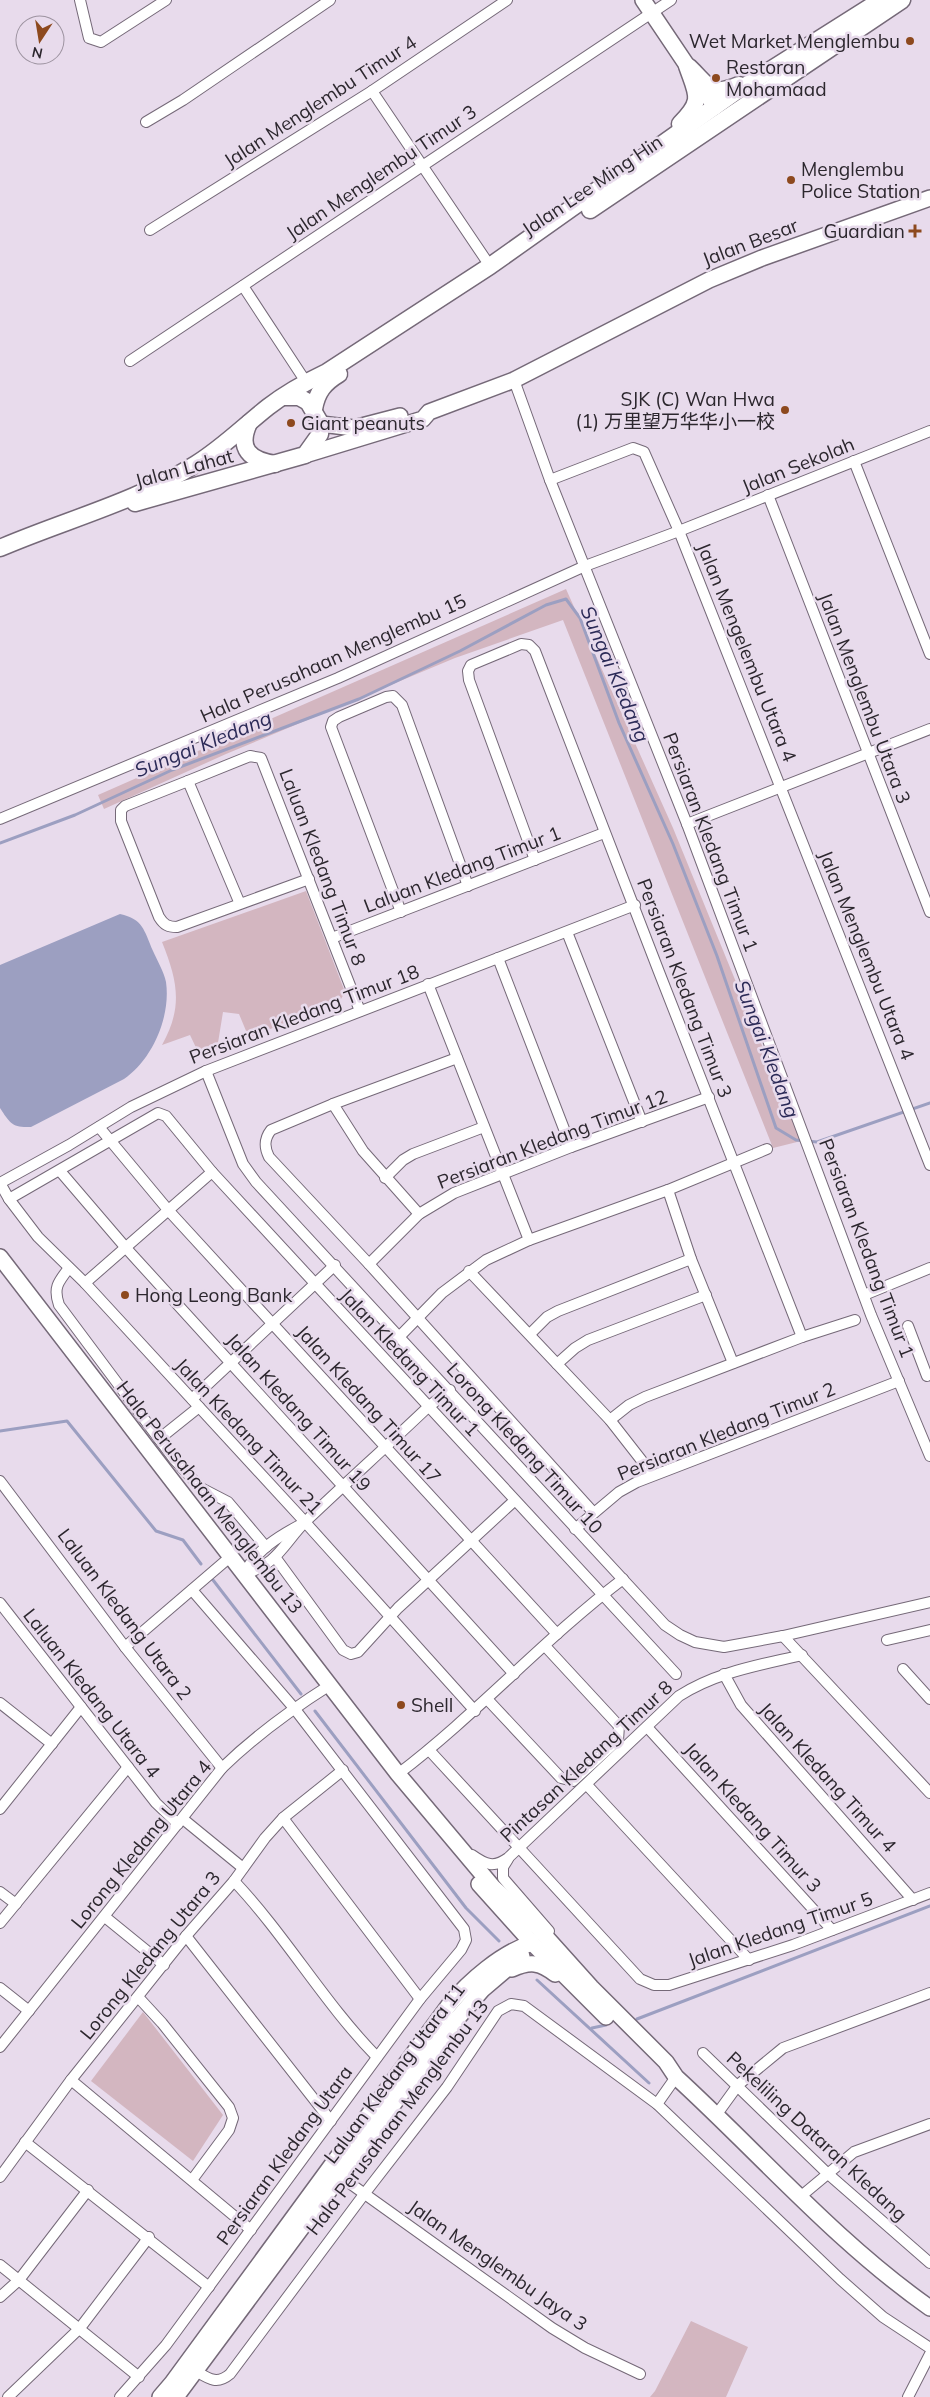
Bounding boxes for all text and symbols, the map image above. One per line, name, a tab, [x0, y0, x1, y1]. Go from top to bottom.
north arrow	[15, 15, 65, 65]
place label: Wet Market Menglembu	[689, 29, 900, 53]
street label: Jalan Menglembu Timur 4	[219, 30, 421, 172]
marker: Wet Market Menglembu	[904, 35, 916, 47]
text: N	[30, 43, 44, 63]
place label: Restoran Mohamaad	[726, 55, 827, 101]
marker: Restoran Mohamaad	[710, 72, 722, 84]
street label: Jalan Menglembu Timur 3	[281, 99, 481, 245]
street label: Jalan Lee Ming Hin	[517, 129, 667, 241]
place label: Menglembu Police Station	[801, 157, 920, 203]
marker: Menglembu Police Station	[785, 174, 797, 186]
street label: Jalan Besar	[699, 213, 801, 271]
place label: Guardian	[824, 219, 905, 243]
marker: Guardian	[909, 225, 921, 237]
place label: SJK (C) Wan Hwa (1) 万里望万华华小一校	[576, 387, 775, 433]
marker: SJK (C) Wan Hwa (1) 万里望万华华小一校	[779, 404, 791, 416]
place label: Giant peanuts	[301, 411, 425, 435]
marker: Giant peanuts	[285, 417, 297, 429]
street label: Jalan Sekolah	[738, 432, 858, 498]
street label: Jalan Lahat	[132, 443, 236, 493]
street label: Jalan Mengelembu Utara 4	[692, 539, 802, 765]
street label: Hala Perusahaan Menglembu 15	[196, 588, 470, 728]
street label: Jalan Menglembu Utara 3	[814, 589, 916, 807]
water label: Sungai Kledang	[575, 602, 655, 746]
water label: Sungai Kledang	[131, 705, 275, 782]
street label: Persiaran Kledang Timur 1	[658, 729, 764, 955]
street label: Laluan Kledang Timur 8	[274, 765, 372, 969]
street label: Laluan Kledang Timur 1	[360, 820, 564, 918]
street label: Jalan Menglembu Utara 4	[814, 847, 920, 1063]
street label: Persiaran Kledang Timur 3	[632, 875, 738, 1101]
street label: Persiaran Kledang Timur 18	[186, 959, 422, 1069]
water label: Sungai Kledang	[730, 976, 805, 1121]
street label: Persiaran Kledang Timur 12	[434, 1084, 670, 1194]
street label: Persiaran Kledang Timur 1	[814, 1135, 920, 1361]
place label: Hong Leong Bank	[135, 1283, 292, 1307]
street label: Jalan Kledang Timur 1	[335, 1283, 485, 1441]
marker: Hong Leong Bank	[119, 1289, 131, 1301]
street label: Jalan Kledang Timur 17	[291, 1320, 447, 1488]
street label: Jalan Kledang Timur 19	[221, 1328, 377, 1496]
street label: Jalan Kledang Timur 21	[170, 1353, 328, 1519]
street label: Lorong Kledang Timur 10	[442, 1358, 608, 1538]
street label: Hala Perusahaan Menglembu 13	[112, 1376, 308, 1618]
street label: Persiaran Kledang Timur 2	[614, 1376, 838, 1486]
street label: Laluan Kledang Utara 2	[53, 1524, 197, 1704]
street label: Laluan Kledang Utara 4	[18, 1603, 166, 1783]
street label: Pintasan Kledang Timur 8	[495, 1675, 677, 1847]
place label: Shell	[411, 1693, 453, 1717]
street label: Jalan Kledang Timur 4	[754, 1697, 902, 1857]
marker: Shell	[395, 1699, 407, 1711]
street label: Jalan Kledang Timur 3	[679, 1737, 827, 1897]
street label: Lorong Kledang Utara 4	[66, 1755, 216, 1933]
street label: Lorong Kledang Utara 3	[75, 1866, 225, 2044]
street label: Jalan Kledang Timur 5	[684, 1886, 876, 1972]
street label: Laluan Kledang Utara 11	[318, 1978, 470, 2168]
street label: Hala Perusahaan Menglembu 13	[301, 1994, 493, 2240]
street label: Pekeliling Dataran Kledang	[722, 2046, 912, 2226]
street label: Persiaran Kledang Utara	[211, 2061, 357, 2249]
street label: Jalan Menglembu Jaya 3	[404, 2194, 592, 2336]

